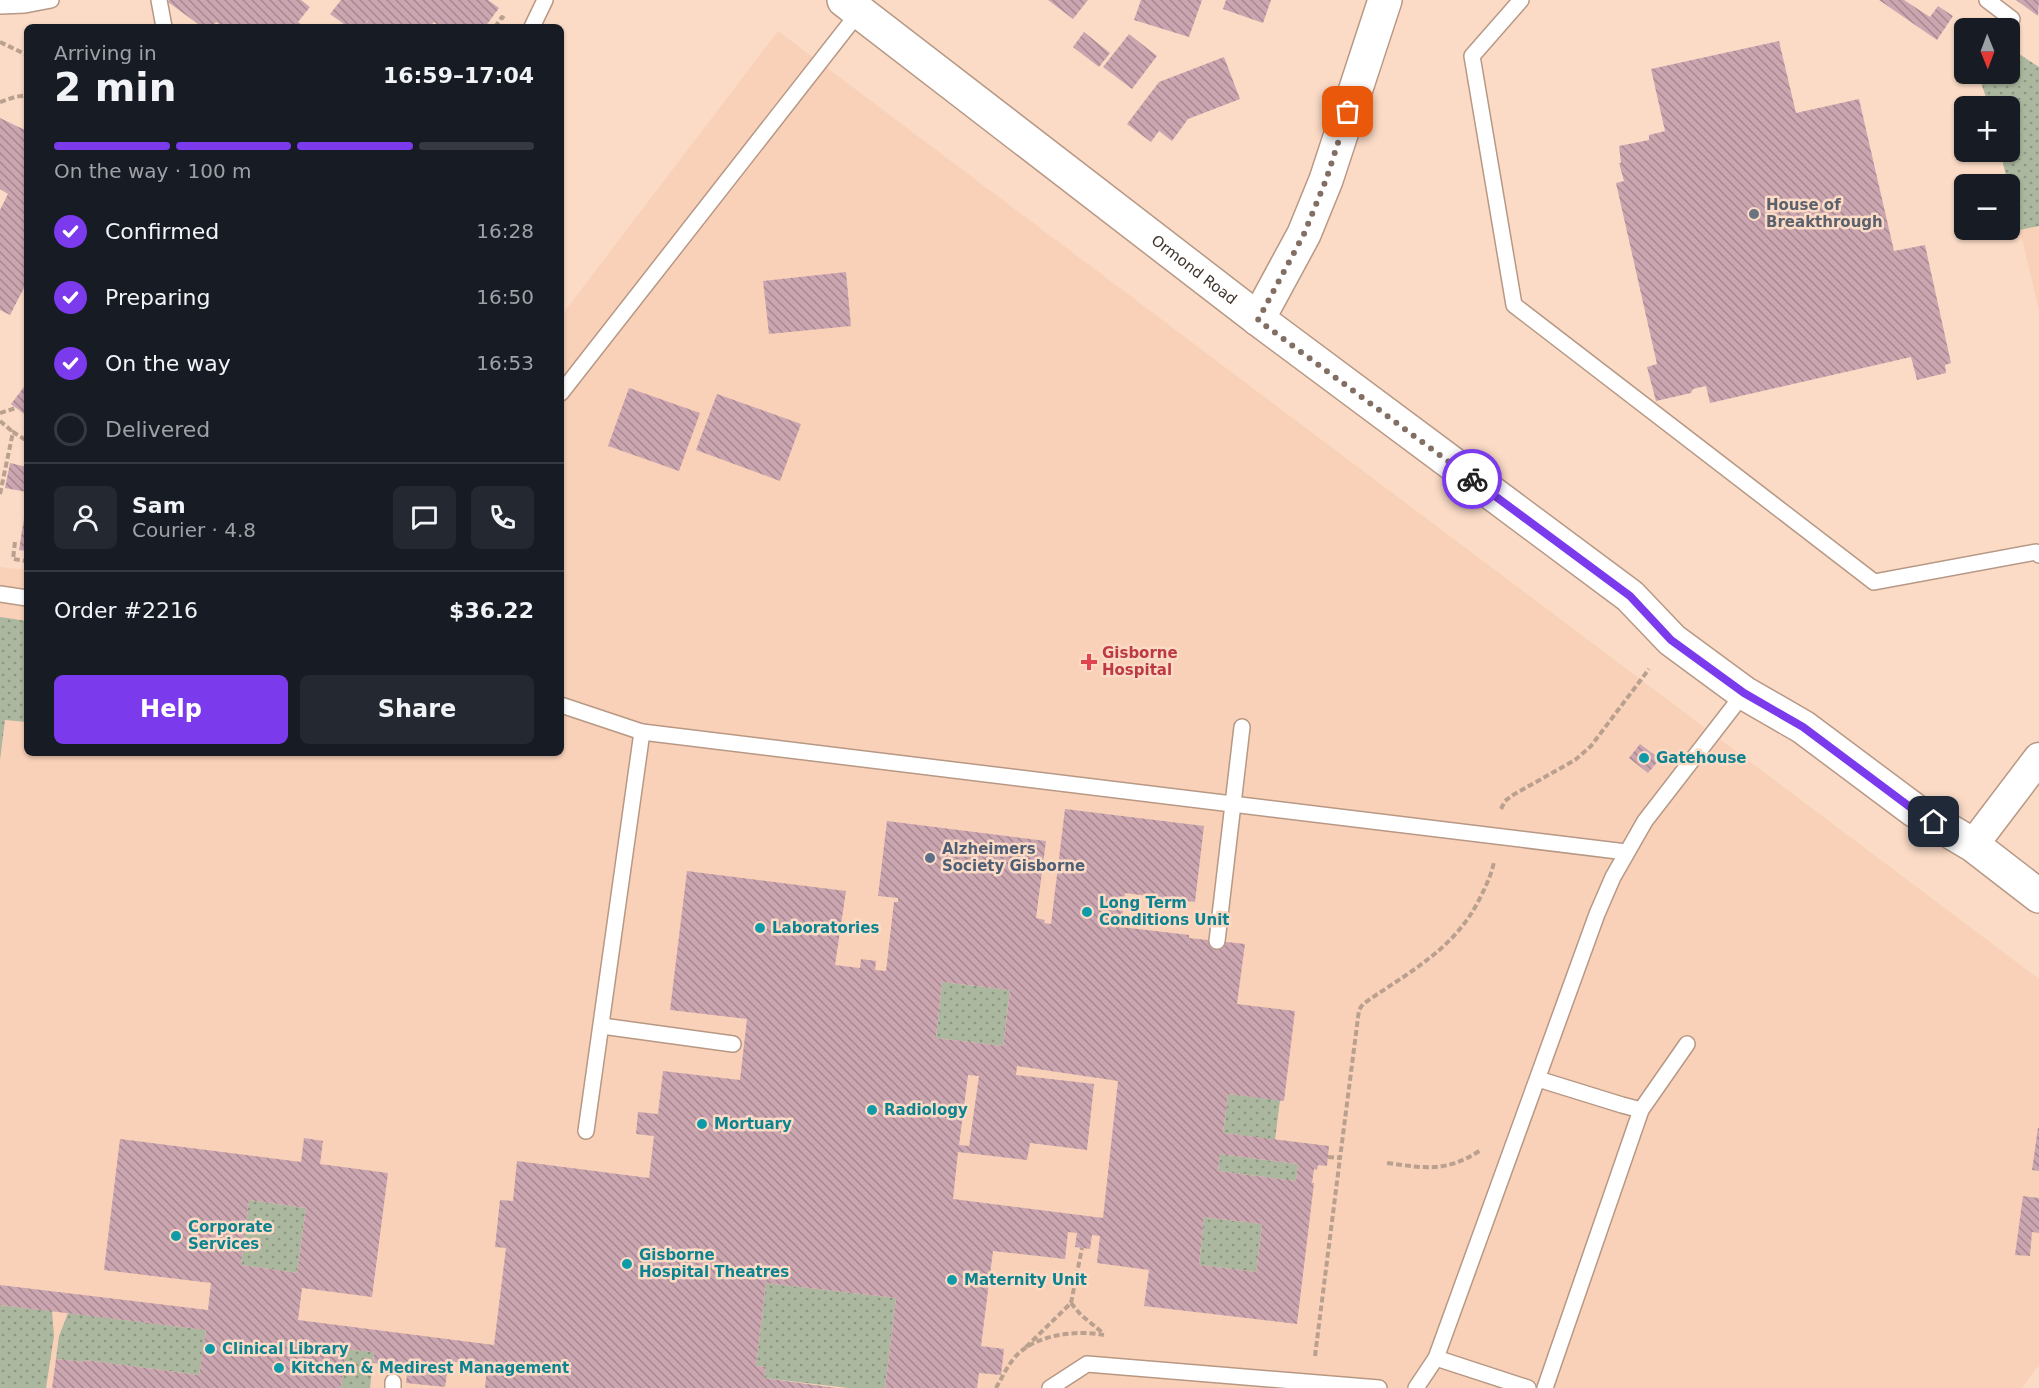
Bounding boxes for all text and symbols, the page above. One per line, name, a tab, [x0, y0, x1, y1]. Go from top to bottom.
north arrow	[1954, 18, 2020, 84]
map controls	[1954, 18, 2020, 240]
text: Arriving in	[54, 41, 157, 65]
text: 16:59–17:04	[383, 63, 534, 88]
text: 2 min	[54, 65, 176, 110]
pin	[1322, 86, 1373, 137]
icon: bag	[1331, 95, 1364, 128]
button: +	[1954, 96, 2020, 162]
text: On the way · 100 m	[54, 159, 252, 183]
button: −	[1954, 174, 2020, 240]
place label: House of Breakthrough	[1766, 196, 1883, 231]
marker: House of Breakthrough	[1747, 207, 1761, 221]
icon: check	[54, 215, 87, 248]
text: Confirmed	[105, 219, 219, 244]
text: 16:28	[476, 219, 534, 243]
street label: Ormond Road	[1148, 231, 1240, 308]
icon: check	[54, 281, 87, 314]
text: Preparing	[105, 285, 211, 310]
text: 16:50	[476, 285, 534, 309]
icon: check	[54, 347, 87, 380]
text: On the way	[105, 351, 231, 376]
text: 16:53	[476, 351, 534, 375]
text: Delivered	[105, 417, 210, 442]
courier	[1442, 449, 1502, 509]
icon: bike	[1456, 463, 1489, 496]
button: person	[54, 486, 117, 549]
button: chat	[393, 486, 456, 549]
button: phone	[471, 486, 534, 549]
text: Sam	[132, 493, 186, 518]
text: Courier · 4.8	[132, 518, 256, 542]
text: Order #2216	[54, 598, 198, 623]
text: $36.22	[449, 598, 534, 623]
place label: Gisborne Hospital	[1102, 644, 1178, 679]
marker: Gisborne Hospital	[1080, 653, 1098, 671]
button: Help	[54, 675, 288, 744]
button: Share	[300, 675, 534, 744]
place label: Gatehouse	[1656, 749, 1747, 767]
marker: Gatehouse	[1637, 751, 1651, 765]
pin	[1908, 796, 1959, 847]
icon: home	[1917, 805, 1950, 838]
place label: Alzheimers Society Gisborne	[942, 840, 1085, 875]
marker: Alzheimers Society Gisborne	[923, 851, 937, 865]
place label: Long Term Conditions Unit	[1099, 894, 1230, 929]
marker: Long Term Conditions Unit	[1080, 905, 1094, 919]
place label: Laboratories	[772, 919, 879, 937]
marker: Laboratories	[753, 921, 767, 935]
place label: Radiology	[884, 1101, 968, 1119]
marker: Radiology	[865, 1103, 879, 1117]
place label: Mortuary	[714, 1115, 792, 1133]
marker: Mortuary	[695, 1117, 709, 1131]
place label: Corporate Services	[188, 1218, 273, 1253]
marker: Corporate Services	[169, 1229, 183, 1243]
place label: Gisborne Hospital Theatres	[639, 1246, 789, 1281]
marker: Gisborne Hospital Theatres	[620, 1257, 634, 1271]
place label: Maternity Unit	[964, 1271, 1087, 1289]
marker: Maternity Unit	[945, 1273, 959, 1287]
place label: Clinical Library	[222, 1340, 349, 1358]
marker: Clinical Library	[203, 1342, 217, 1356]
place label: Kitchen & Medirest Management	[291, 1359, 569, 1377]
marker: Kitchen & Medirest Management	[272, 1361, 286, 1375]

